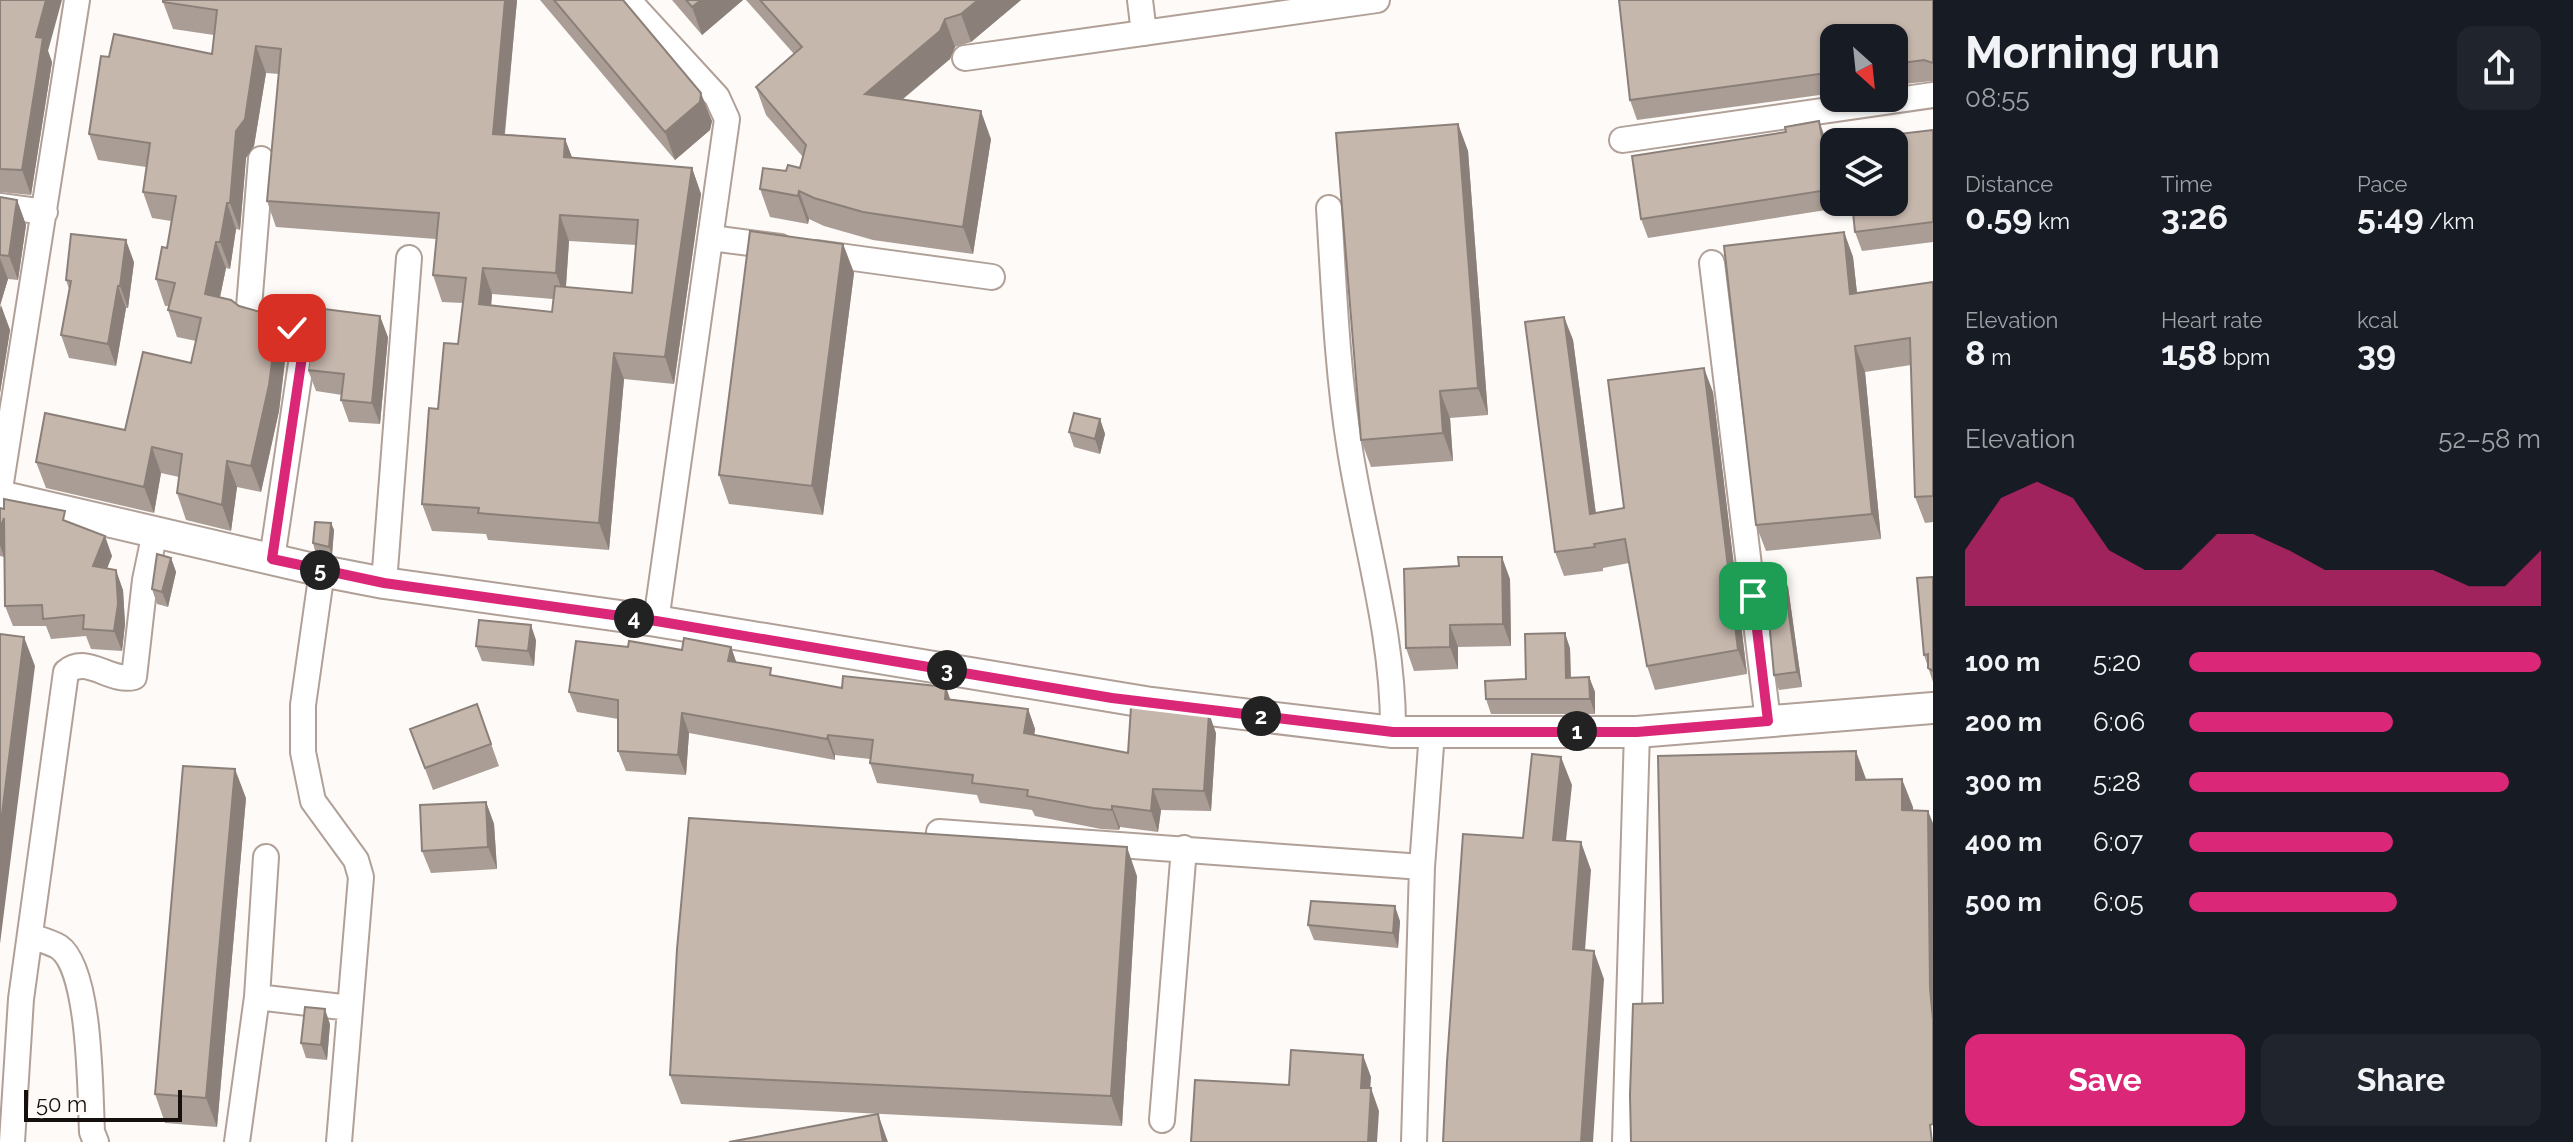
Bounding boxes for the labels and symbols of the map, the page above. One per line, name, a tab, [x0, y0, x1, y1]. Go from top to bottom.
north arrow	[1820, 24, 1908, 112]
pin	[258, 294, 326, 362]
pin: 5	[300, 550, 340, 590]
pin	[1719, 562, 1787, 630]
pin: 4	[614, 598, 654, 638]
pin: 3	[927, 650, 967, 690]
pin: 2	[1241, 696, 1281, 736]
pin: 1	[1557, 711, 1597, 751]
scale bar	[24, 1086, 182, 1122]

